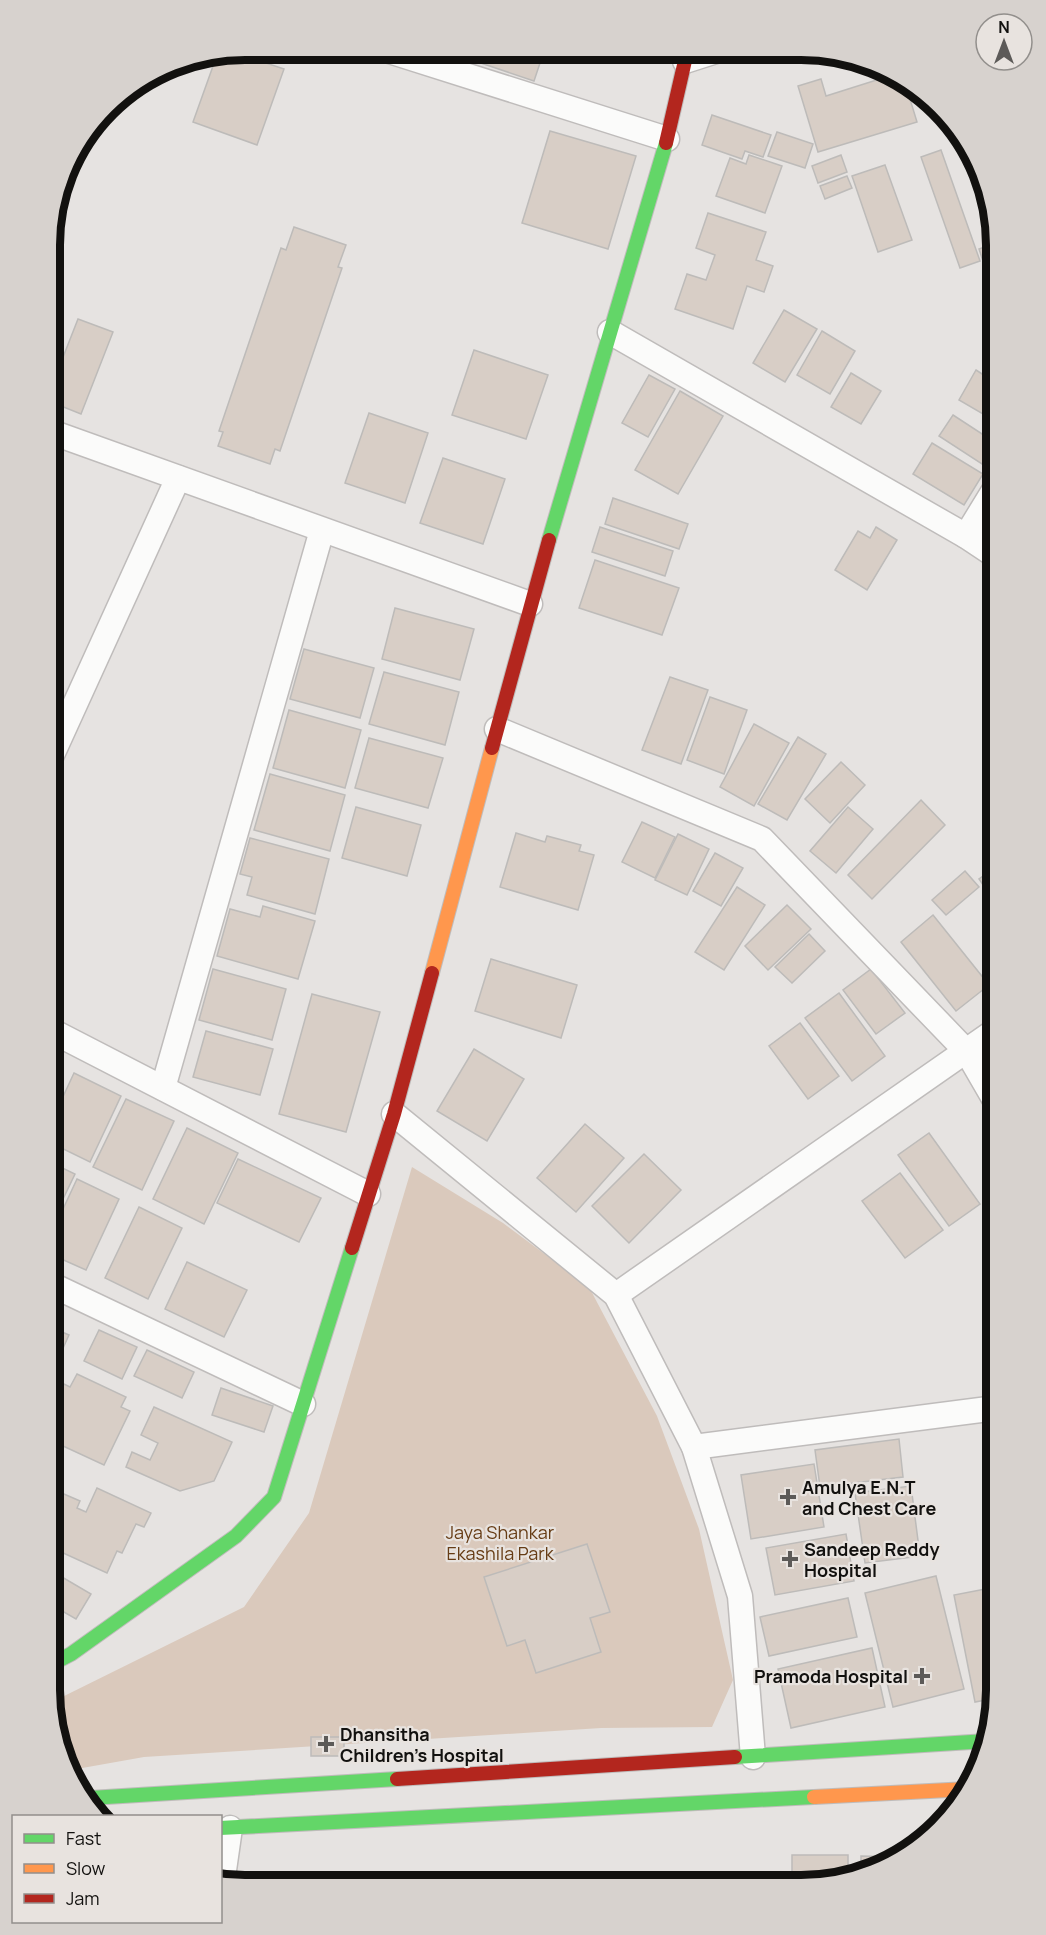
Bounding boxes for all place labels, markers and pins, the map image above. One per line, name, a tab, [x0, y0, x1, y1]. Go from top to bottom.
place label: Amulya E.N.T and Chest Care	[802, 1475, 936, 1520]
marker: Amulya E.N.T and Chest Care	[779, 1488, 797, 1506]
place label: Sandeep Reddy Hospital	[804, 1537, 940, 1582]
marker: Sandeep Reddy Hospital	[781, 1550, 799, 1568]
place label: Pramoda Hospital	[754, 1664, 908, 1688]
marker: Pramoda Hospital	[913, 1667, 931, 1685]
place label: Dhansitha Children's Hospital	[340, 1722, 504, 1767]
marker: Dhansitha Children's Hospital	[317, 1735, 335, 1753]

